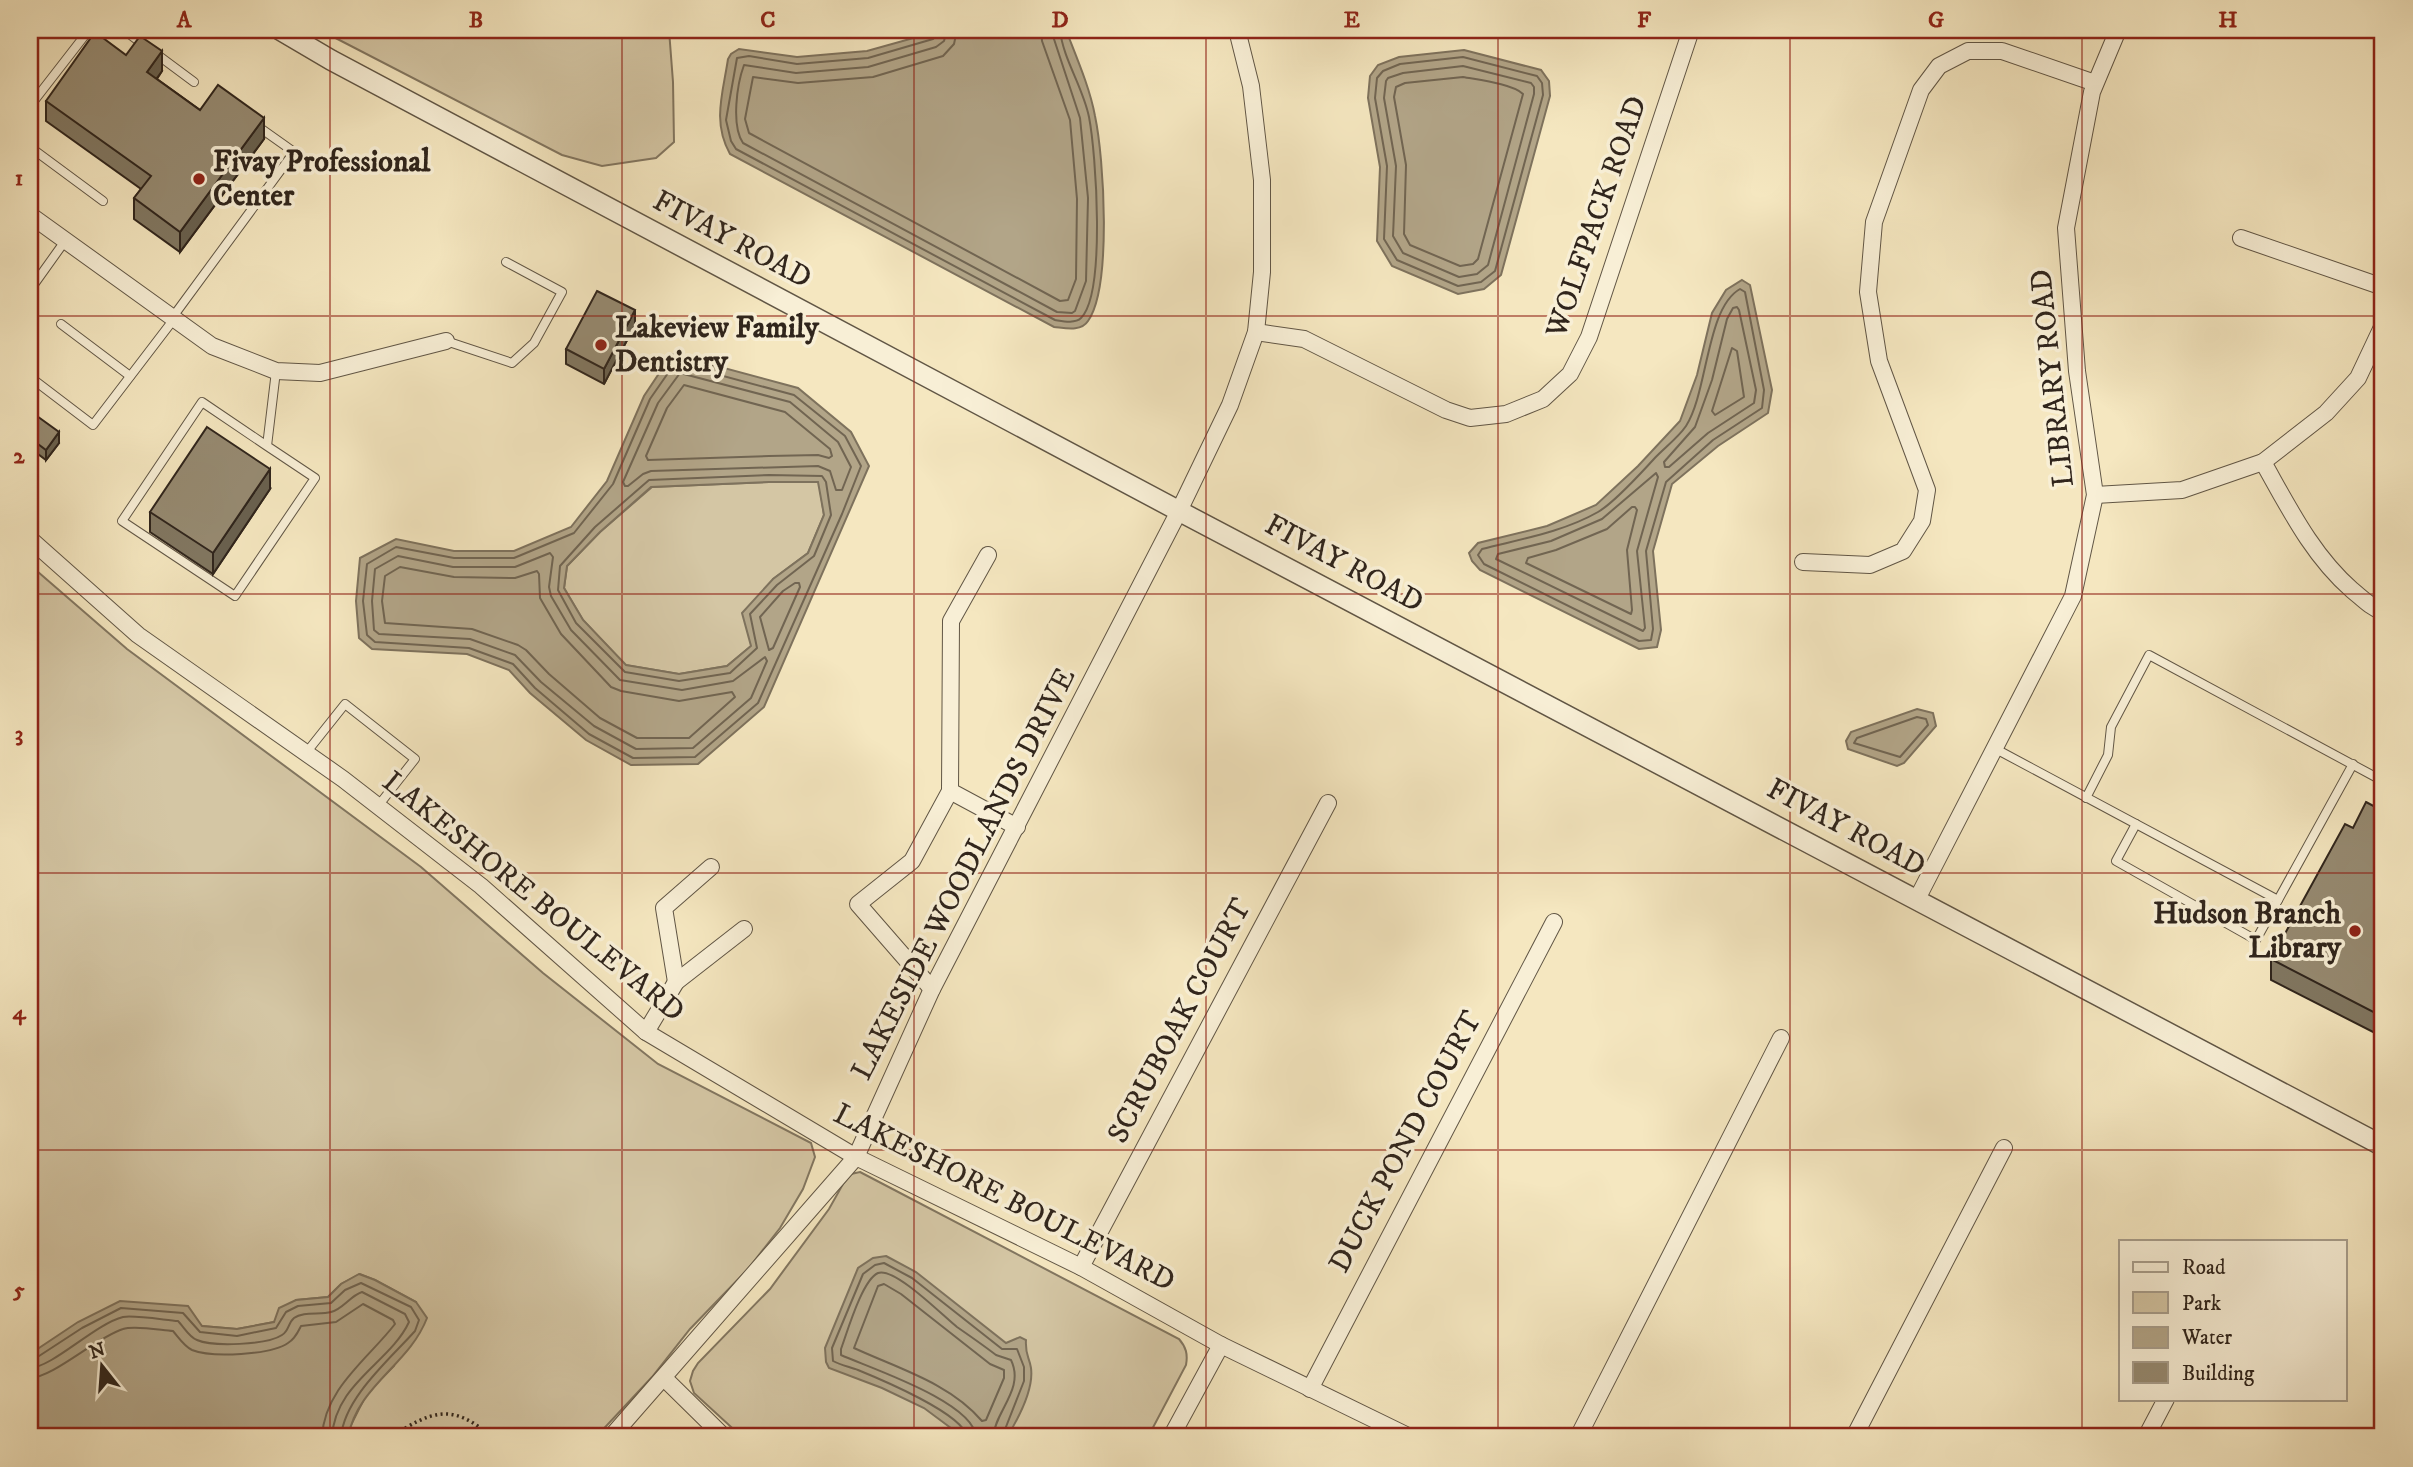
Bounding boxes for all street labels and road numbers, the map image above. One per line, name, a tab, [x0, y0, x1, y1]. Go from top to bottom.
street label: WOLFPACK ROAD	[1538, 91, 1656, 344]
street label: FIVAY ROAD	[646, 183, 818, 297]
street label: LIBRARY ROAD	[2023, 267, 2083, 489]
street label: FIVAY ROAD	[1258, 507, 1430, 621]
street label: LAKESIDE WOODLANDS DRIVE	[844, 662, 1084, 1086]
street label: LAKESHORE BOULEVARD	[374, 764, 692, 1030]
street label: FIVAY ROAD	[1760, 771, 1932, 885]
street label: SCRUBOAK COURT	[1100, 892, 1260, 1150]
street label: DUCK POND COURT	[1321, 1004, 1491, 1279]
street label: LAKESHORE BOULEVARD	[827, 1096, 1181, 1300]

